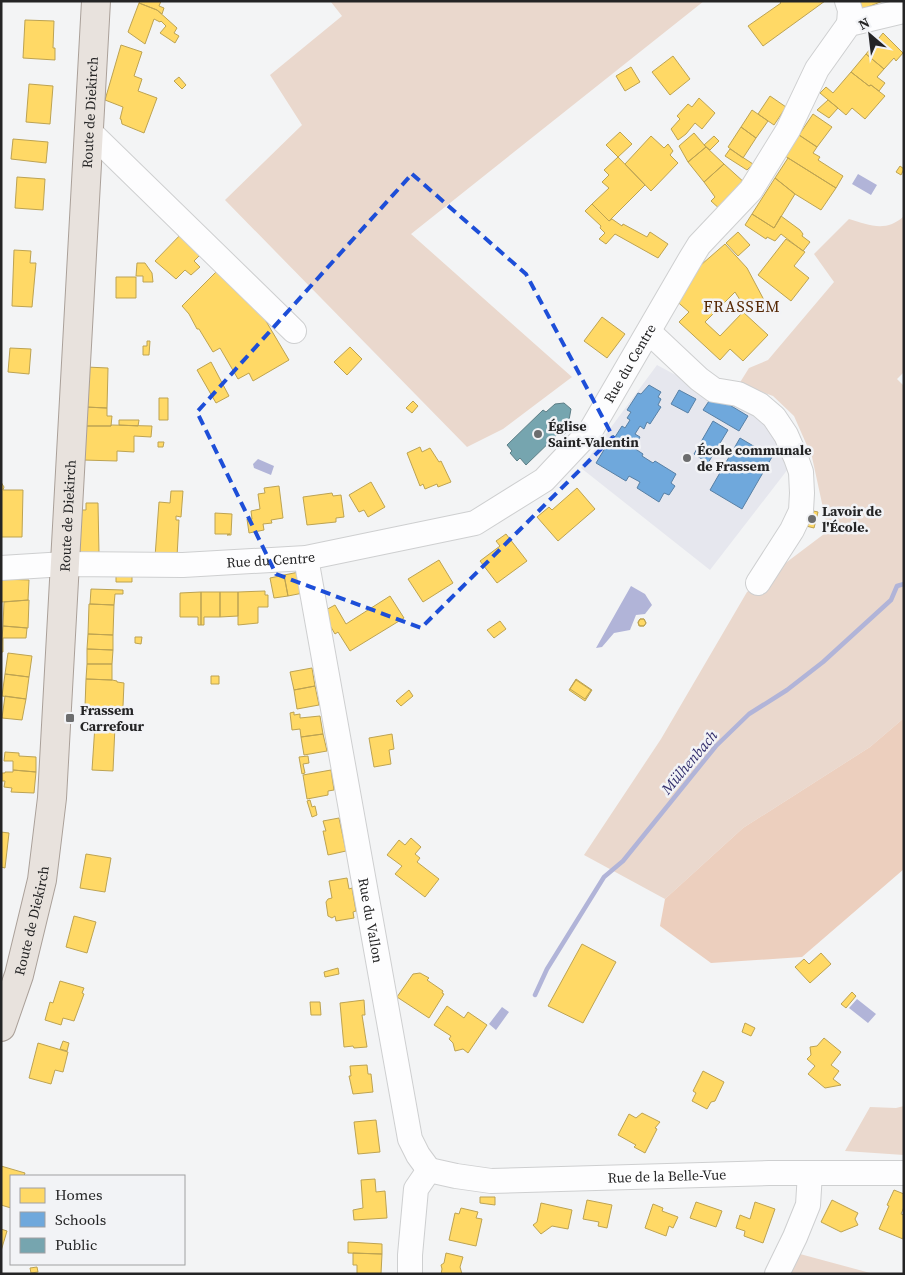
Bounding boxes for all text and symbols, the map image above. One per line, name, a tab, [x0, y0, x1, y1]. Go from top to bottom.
north arrow	[845, 10, 895, 60]
text: N	[855, 12, 873, 35]
street label: Route de Diekirch	[77, 56, 103, 169]
district label: FRASSEM	[703, 295, 781, 317]
street label: Rue du Centre	[599, 320, 661, 407]
place label: Église Saint-Valentin	[548, 416, 639, 452]
marker: Église Saint-Valentin	[532, 428, 544, 440]
place label: École communale de Frassem	[697, 440, 812, 476]
marker: École communale de Frassem	[681, 452, 693, 464]
street label: Route de Diekirch	[55, 459, 81, 572]
place label: Lavoir de l'École.	[822, 501, 882, 537]
marker: Lavoir de l'École.	[806, 513, 818, 525]
street label: Rue du Centre	[226, 546, 317, 573]
place label: Frassem Carrefour	[80, 700, 144, 736]
marker: Frassem Carrefour	[64, 712, 76, 724]
water label: Mülhenbach	[655, 725, 722, 799]
street label: Route de Diekirch	[9, 865, 54, 977]
street label: Rue du Vallon	[353, 876, 388, 965]
street label: Rue de la Belle-Vue	[607, 1164, 727, 1188]
legend	[10, 1175, 185, 1265]
text: Homes	[55, 1184, 102, 1205]
text: Schools	[55, 1209, 106, 1230]
text: Public	[55, 1234, 97, 1255]

